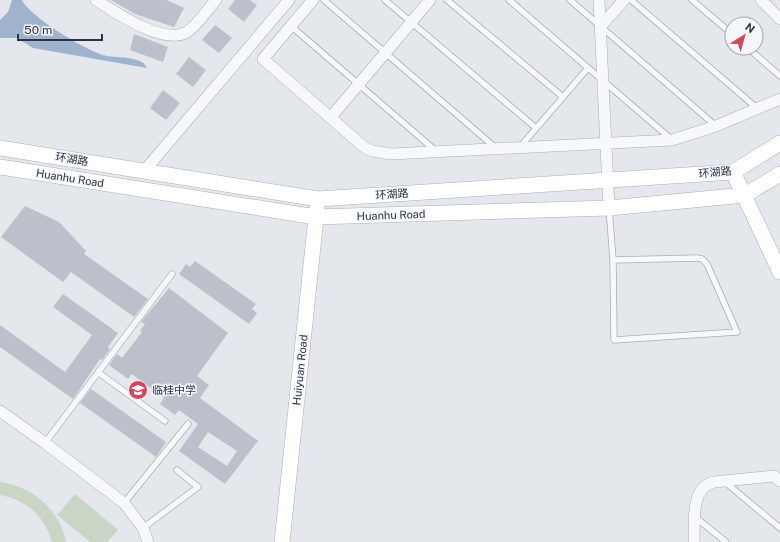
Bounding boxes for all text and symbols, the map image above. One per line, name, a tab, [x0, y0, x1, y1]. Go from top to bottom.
scale bar	[18, 16, 102, 42]
north arrow	[724, 16, 764, 56]
text: N	[743, 21, 757, 35]
text: 50 m	[24, 23, 52, 37]
street label: 环湖路	[55, 150, 89, 168]
street label: 环湖路	[698, 164, 732, 180]
street label: Huanhu Road	[35, 167, 105, 189]
street label: 环湖路	[375, 187, 409, 201]
street label: Huanhu Road	[356, 208, 426, 222]
street label: Huiyuan Road	[290, 334, 310, 406]
school or university icon: 临桂中学	[127, 379, 149, 401]
place label: 临桂中学	[152, 384, 196, 396]

